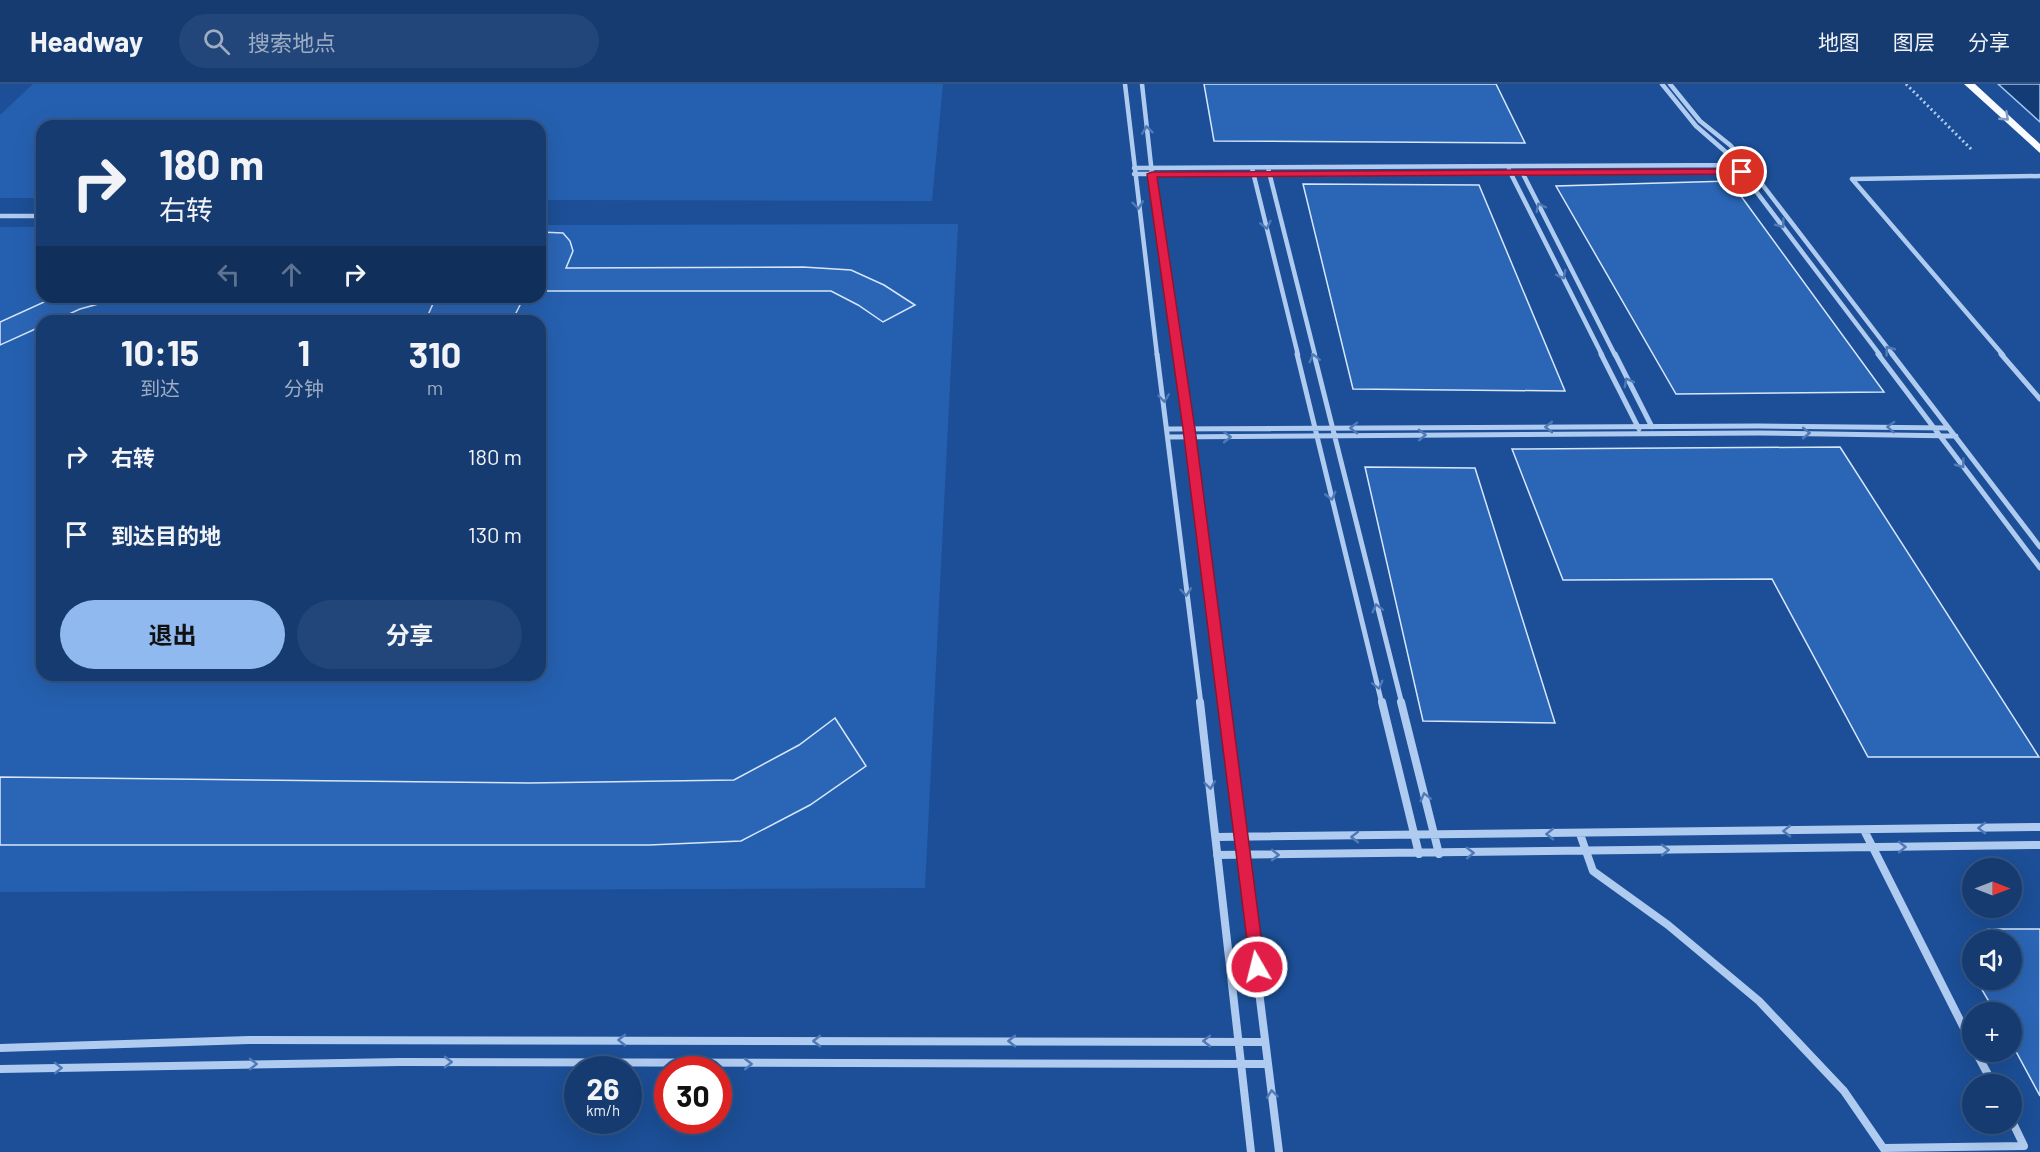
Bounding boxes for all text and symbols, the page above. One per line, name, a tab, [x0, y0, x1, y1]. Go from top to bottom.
search box	[179, 14, 599, 68]
text: Headway	[30, 24, 143, 58]
icon: search	[200, 25, 233, 58]
text: 搜索地点	[248, 29, 336, 55]
text: 地图	[1818, 29, 1860, 54]
text: 图层	[1893, 29, 1935, 54]
text: 分享	[1968, 29, 2010, 54]
one-way arrow	[1998, 110, 2008, 121]
one-way arrow	[1141, 126, 1153, 135]
text: 180 m	[159, 138, 264, 188]
icon: right	[60, 144, 138, 222]
pin	[1716, 146, 1767, 197]
icon: arrive	[1725, 155, 1758, 188]
text: 右转	[159, 193, 213, 225]
one-way arrow	[1131, 200, 1144, 209]
one-way arrow	[1535, 203, 1547, 214]
one-way arrow	[1774, 218, 1785, 229]
one-way arrow	[1258, 219, 1271, 229]
icon: left	[212, 258, 245, 291]
icon: ahead	[275, 258, 308, 291]
icon: right	[338, 258, 371, 291]
one-way arrow	[1555, 269, 1566, 280]
text: 10:15	[121, 330, 199, 373]
text: 1	[298, 330, 310, 373]
text: 310	[409, 332, 461, 375]
one-way arrow	[1886, 346, 1897, 357]
one-way arrow	[1309, 353, 1321, 364]
text: m	[427, 375, 443, 399]
text: 到达	[140, 376, 180, 400]
text: 分钟	[284, 376, 324, 400]
one-way arrow	[1624, 377, 1635, 388]
one-way arrow	[1157, 394, 1169, 403]
one-way arrow	[1886, 420, 1895, 433]
one-way arrow	[1544, 421, 1553, 433]
one-way arrow	[1349, 422, 1358, 434]
one-way arrow	[1801, 427, 1810, 439]
one-way arrow	[1417, 429, 1426, 442]
one-way arrow	[1222, 431, 1231, 443]
icon: right	[60, 440, 93, 473]
text: 180 m	[468, 443, 522, 469]
text: 右转	[111, 444, 155, 470]
one-way arrow	[1954, 458, 1965, 469]
one-way arrow	[1324, 491, 1337, 501]
icon: arrive	[60, 518, 93, 551]
text: 130 m	[468, 521, 522, 547]
text: 到达目的地	[111, 522, 221, 548]
one-way arrow	[1179, 587, 1192, 596]
button: 退出	[60, 600, 285, 669]
button: 分享	[297, 600, 522, 669]
one-way arrow	[1372, 603, 1385, 613]
one-way arrow	[1370, 680, 1383, 690]
one-way arrow	[1204, 781, 1216, 790]
one-way arrow	[1419, 792, 1432, 802]
one-way arrow	[1977, 822, 1986, 834]
one-way arrow	[1782, 825, 1791, 837]
one-way arrow	[1545, 828, 1554, 840]
one-way arrow	[1350, 831, 1359, 843]
one-way arrow	[1898, 841, 1907, 853]
one-way arrow	[1661, 844, 1670, 857]
one-way arrow	[1466, 847, 1475, 859]
one-way arrow	[1271, 849, 1280, 861]
north arrow	[1962, 858, 2022, 918]
map controls	[1962, 858, 2022, 1134]
button: sound	[1962, 930, 2022, 990]
position arrow	[1225, 935, 1289, 999]
button: +	[1962, 1002, 2022, 1062]
one-way arrow	[617, 1034, 626, 1046]
one-way arrow	[812, 1035, 821, 1047]
one-way arrow	[1007, 1035, 1016, 1047]
one-way arrow	[1202, 1035, 1211, 1047]
one-way arrow	[444, 1056, 453, 1068]
speed limit sign: 30	[654, 1056, 732, 1134]
one-way arrow	[249, 1058, 258, 1070]
one-way arrow	[744, 1058, 753, 1070]
one-way arrow	[54, 1061, 63, 1074]
text: 26	[587, 1070, 619, 1106]
button: −	[1962, 1074, 2022, 1134]
one-way arrow	[1266, 1089, 1279, 1098]
text: km/h	[586, 1101, 620, 1119]

